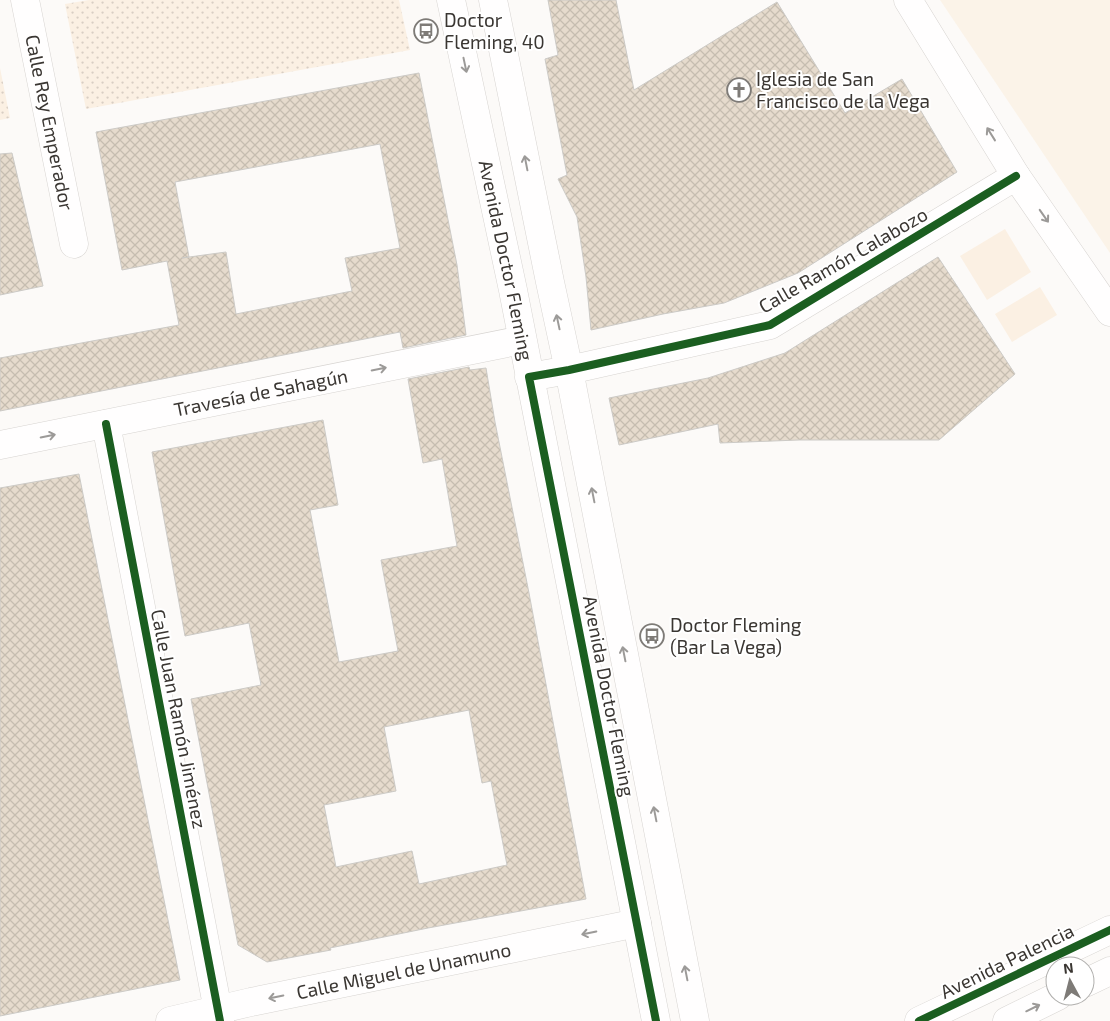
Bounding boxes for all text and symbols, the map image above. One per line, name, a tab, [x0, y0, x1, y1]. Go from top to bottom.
place label: Doctor Fleming, 40	[444, 8, 545, 53]
bus stop icon: Doctor Fleming, 40	[413, 18, 439, 44]
street label: Calle Rey Emperador	[21, 33, 79, 213]
one-way arrow	[461, 56, 470, 72]
place label: Iglesia de San Francisco de la Vega	[756, 67, 930, 112]
church icon: Iglesia de San Francisco de la Vega	[726, 77, 752, 103]
one-way arrow	[985, 128, 995, 142]
one-way arrow	[521, 155, 530, 171]
street label: Avenida Doctor Fleming	[474, 158, 539, 363]
street label: Calle Ramón Calabozo	[754, 202, 931, 317]
one-way arrow	[1039, 209, 1049, 223]
one-way arrow	[553, 314, 563, 330]
street label: Travesía de Sahagún	[172, 363, 350, 421]
one-way arrow	[370, 364, 386, 374]
one-way arrow	[39, 430, 55, 440]
one-way arrow	[587, 487, 597, 503]
street label: Avenida Doctor Fleming	[579, 593, 640, 799]
street label: Calle Juan Ramón Jiménez	[147, 607, 212, 831]
place label: Doctor Fleming (Bar La Vega)	[670, 613, 802, 658]
bus stop icon: Doctor Fleming (Bar La Vega)	[639, 623, 665, 649]
one-way arrow	[619, 646, 628, 662]
one-way arrow	[650, 806, 659, 822]
street label: Avenida Palencia	[936, 918, 1077, 1003]
one-way arrow	[582, 929, 598, 938]
street label: Calle Miguel de Unamuno	[294, 937, 513, 1003]
north arrow	[1045, 956, 1095, 1006]
text: N	[1062, 959, 1074, 977]
one-way arrow	[680, 966, 690, 982]
one-way arrow	[268, 993, 284, 1002]
one-way arrow	[1025, 1003, 1040, 1013]

